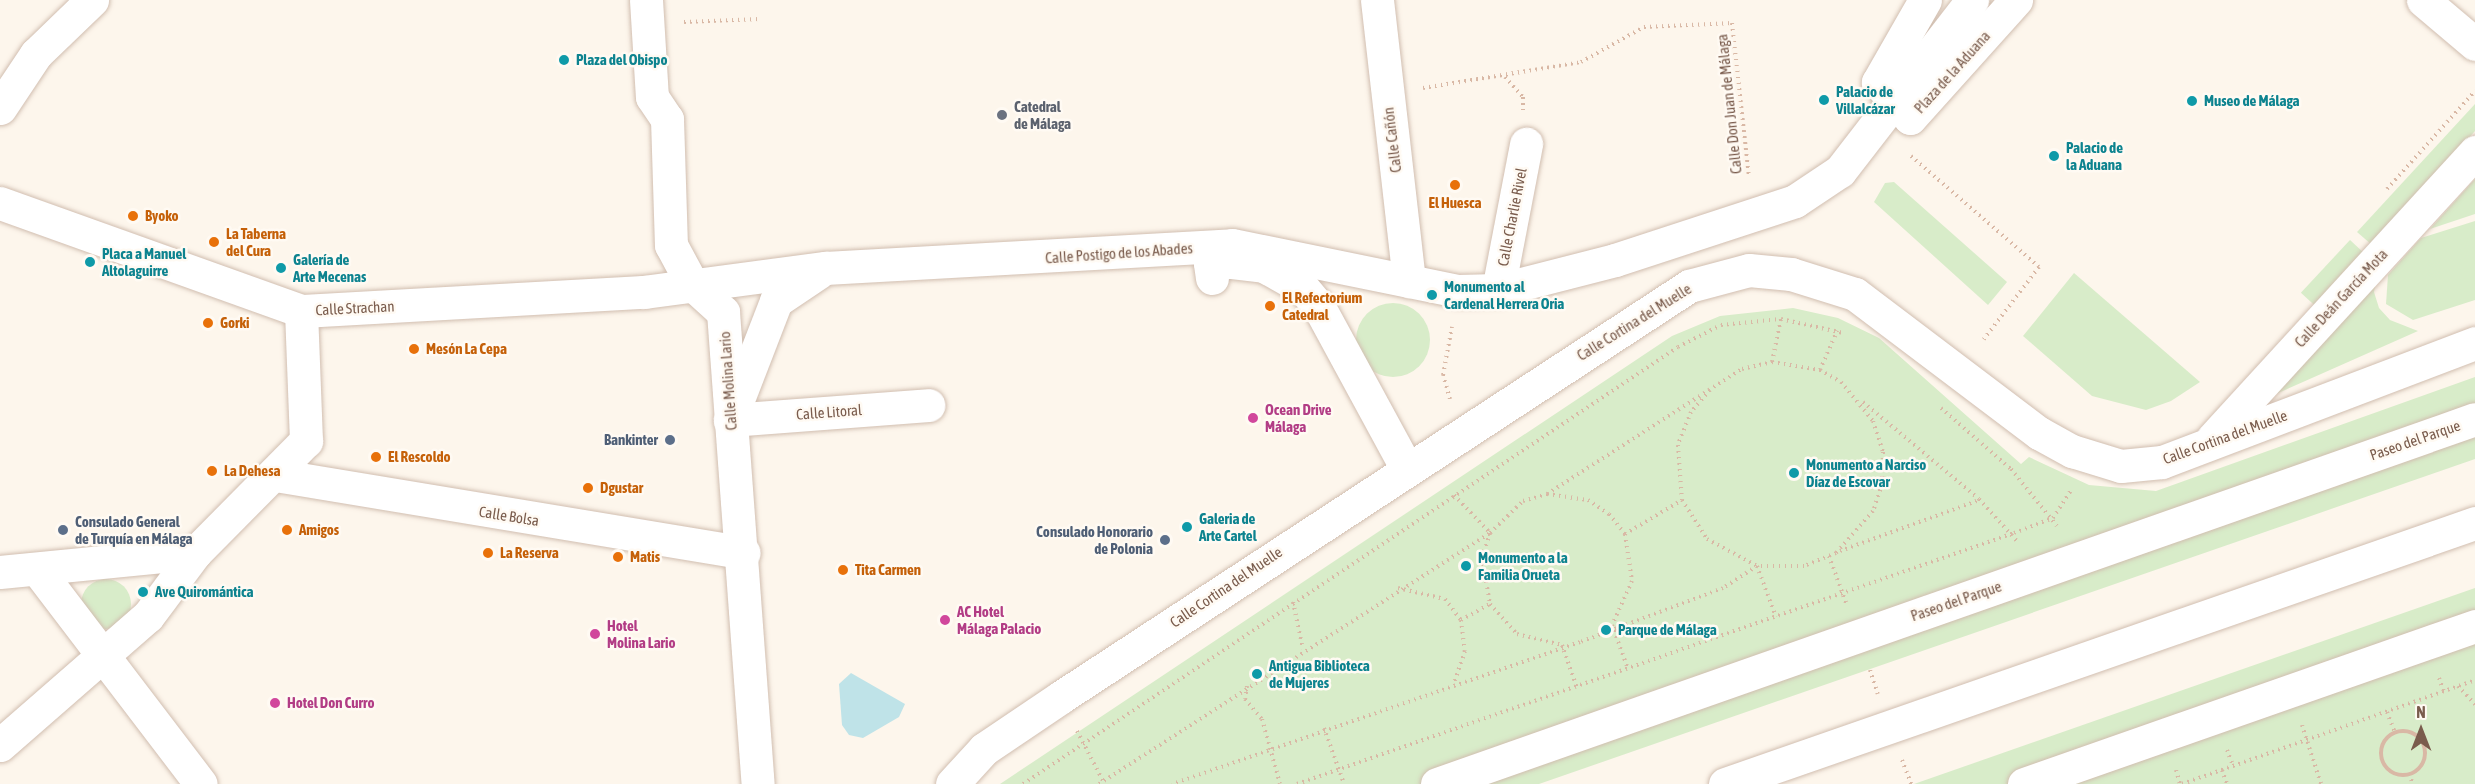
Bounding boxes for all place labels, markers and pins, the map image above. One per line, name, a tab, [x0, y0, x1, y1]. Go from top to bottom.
place label: Plaza del Obispo	[576, 51, 667, 69]
marker: Plaza del Obispo	[557, 53, 571, 67]
place label: Palacio de Villalcázar	[1836, 82, 1895, 117]
place label: Museo de Málaga	[2204, 92, 2300, 110]
marker: Palacio de Villalcázar	[1817, 93, 1831, 107]
marker: Museo de Málaga	[2185, 94, 2199, 108]
place label: Catedral de Málaga	[1014, 97, 1071, 132]
marker: Catedral de Málaga	[995, 108, 1009, 122]
place label: Palacio de la Aduana	[2066, 138, 2123, 173]
marker: Palacio de la Aduana	[2047, 149, 2061, 163]
marker: El Huesca	[1448, 178, 1462, 192]
place label: El Huesca	[1428, 194, 1482, 212]
place label: Byoko	[145, 207, 179, 225]
marker: Byoko	[126, 209, 140, 223]
place label: La Taberna del Cura	[226, 224, 286, 259]
marker: La Taberna del Cura	[207, 235, 221, 249]
place label: Placa a Manuel Altolaguirre	[102, 244, 186, 279]
place label: Galería de Arte Mecenas	[293, 250, 366, 285]
marker: Placa a Manuel Altolaguirre	[83, 255, 97, 269]
marker: Galería de Arte Mecenas	[274, 261, 288, 275]
place label: Monumento al Cardenal Herrera Oria	[1444, 277, 1564, 312]
place label: El Refectorium Catedral	[1282, 288, 1362, 323]
marker: Monumento al Cardenal Herrera Oria	[1425, 288, 1439, 302]
marker: El Refectorium Catedral	[1263, 299, 1277, 313]
place label: Gorki	[220, 314, 249, 332]
marker: Gorki	[201, 316, 215, 330]
place label: Mesón La Cepa	[426, 340, 507, 358]
marker: Mesón La Cepa	[407, 342, 421, 356]
place label: Ocean Drive Málaga	[1265, 400, 1332, 435]
marker: Ocean Drive Málaga	[1246, 411, 1260, 425]
place label: Bankinter	[604, 431, 658, 449]
marker: Bankinter	[663, 433, 677, 447]
place label: El Rescoldo	[388, 448, 451, 466]
marker: El Rescoldo	[369, 450, 383, 464]
place label: Monumento a Narciso Díaz de Escovar	[1806, 455, 1926, 490]
place label: La Dehesa	[224, 462, 280, 480]
marker: La Dehesa	[205, 464, 219, 478]
marker: Monumento a Narciso Díaz de Escovar	[1787, 466, 1801, 480]
place label: Dgustar	[600, 479, 643, 497]
marker: Dgustar	[581, 481, 595, 495]
place label: Galeria de Arte Cartel	[1199, 509, 1257, 544]
place label: Consulado General de Turquía en Málaga	[75, 512, 193, 547]
marker: Galeria de Arte Cartel	[1180, 520, 1194, 534]
place label: Amigos	[299, 521, 339, 539]
place label: Consulado Honorario de Polonia	[1036, 522, 1153, 557]
marker: Consulado General de Turquía en Málaga	[56, 523, 70, 537]
marker: Amigos	[280, 523, 294, 537]
marker: Consulado Honorario de Polonia	[1158, 533, 1172, 547]
place label: La Reserva	[500, 544, 559, 562]
marker: La Reserva	[481, 546, 495, 560]
place label: Matis	[630, 548, 660, 566]
place label: Monumento a la Familia Orueta	[1478, 548, 1568, 583]
marker: Matis	[611, 550, 625, 564]
marker: Monumento a la Familia Orueta	[1459, 559, 1473, 573]
place label: Tita Carmen	[855, 561, 921, 579]
marker: Tita Carmen	[836, 563, 850, 577]
place label: Ave Quiromántica	[155, 583, 254, 601]
marker: Ave Quiromántica	[136, 585, 150, 599]
place label: AC Hotel Málaga Palacio	[957, 602, 1041, 637]
marker: AC Hotel Málaga Palacio	[938, 613, 952, 627]
place label: Hotel Molina Lario	[607, 616, 676, 651]
place label: Parque de Málaga	[1618, 621, 1717, 639]
marker: Parque de Málaga	[1599, 623, 1613, 637]
marker: Hotel Molina Lario	[588, 627, 602, 641]
place label: Antigua Biblioteca de Mujeres	[1269, 656, 1370, 691]
marker: Antigua Biblioteca de Mujeres	[1250, 667, 1264, 681]
place label: Hotel Don Curro	[287, 694, 374, 712]
marker: Hotel Don Curro	[268, 696, 282, 710]

